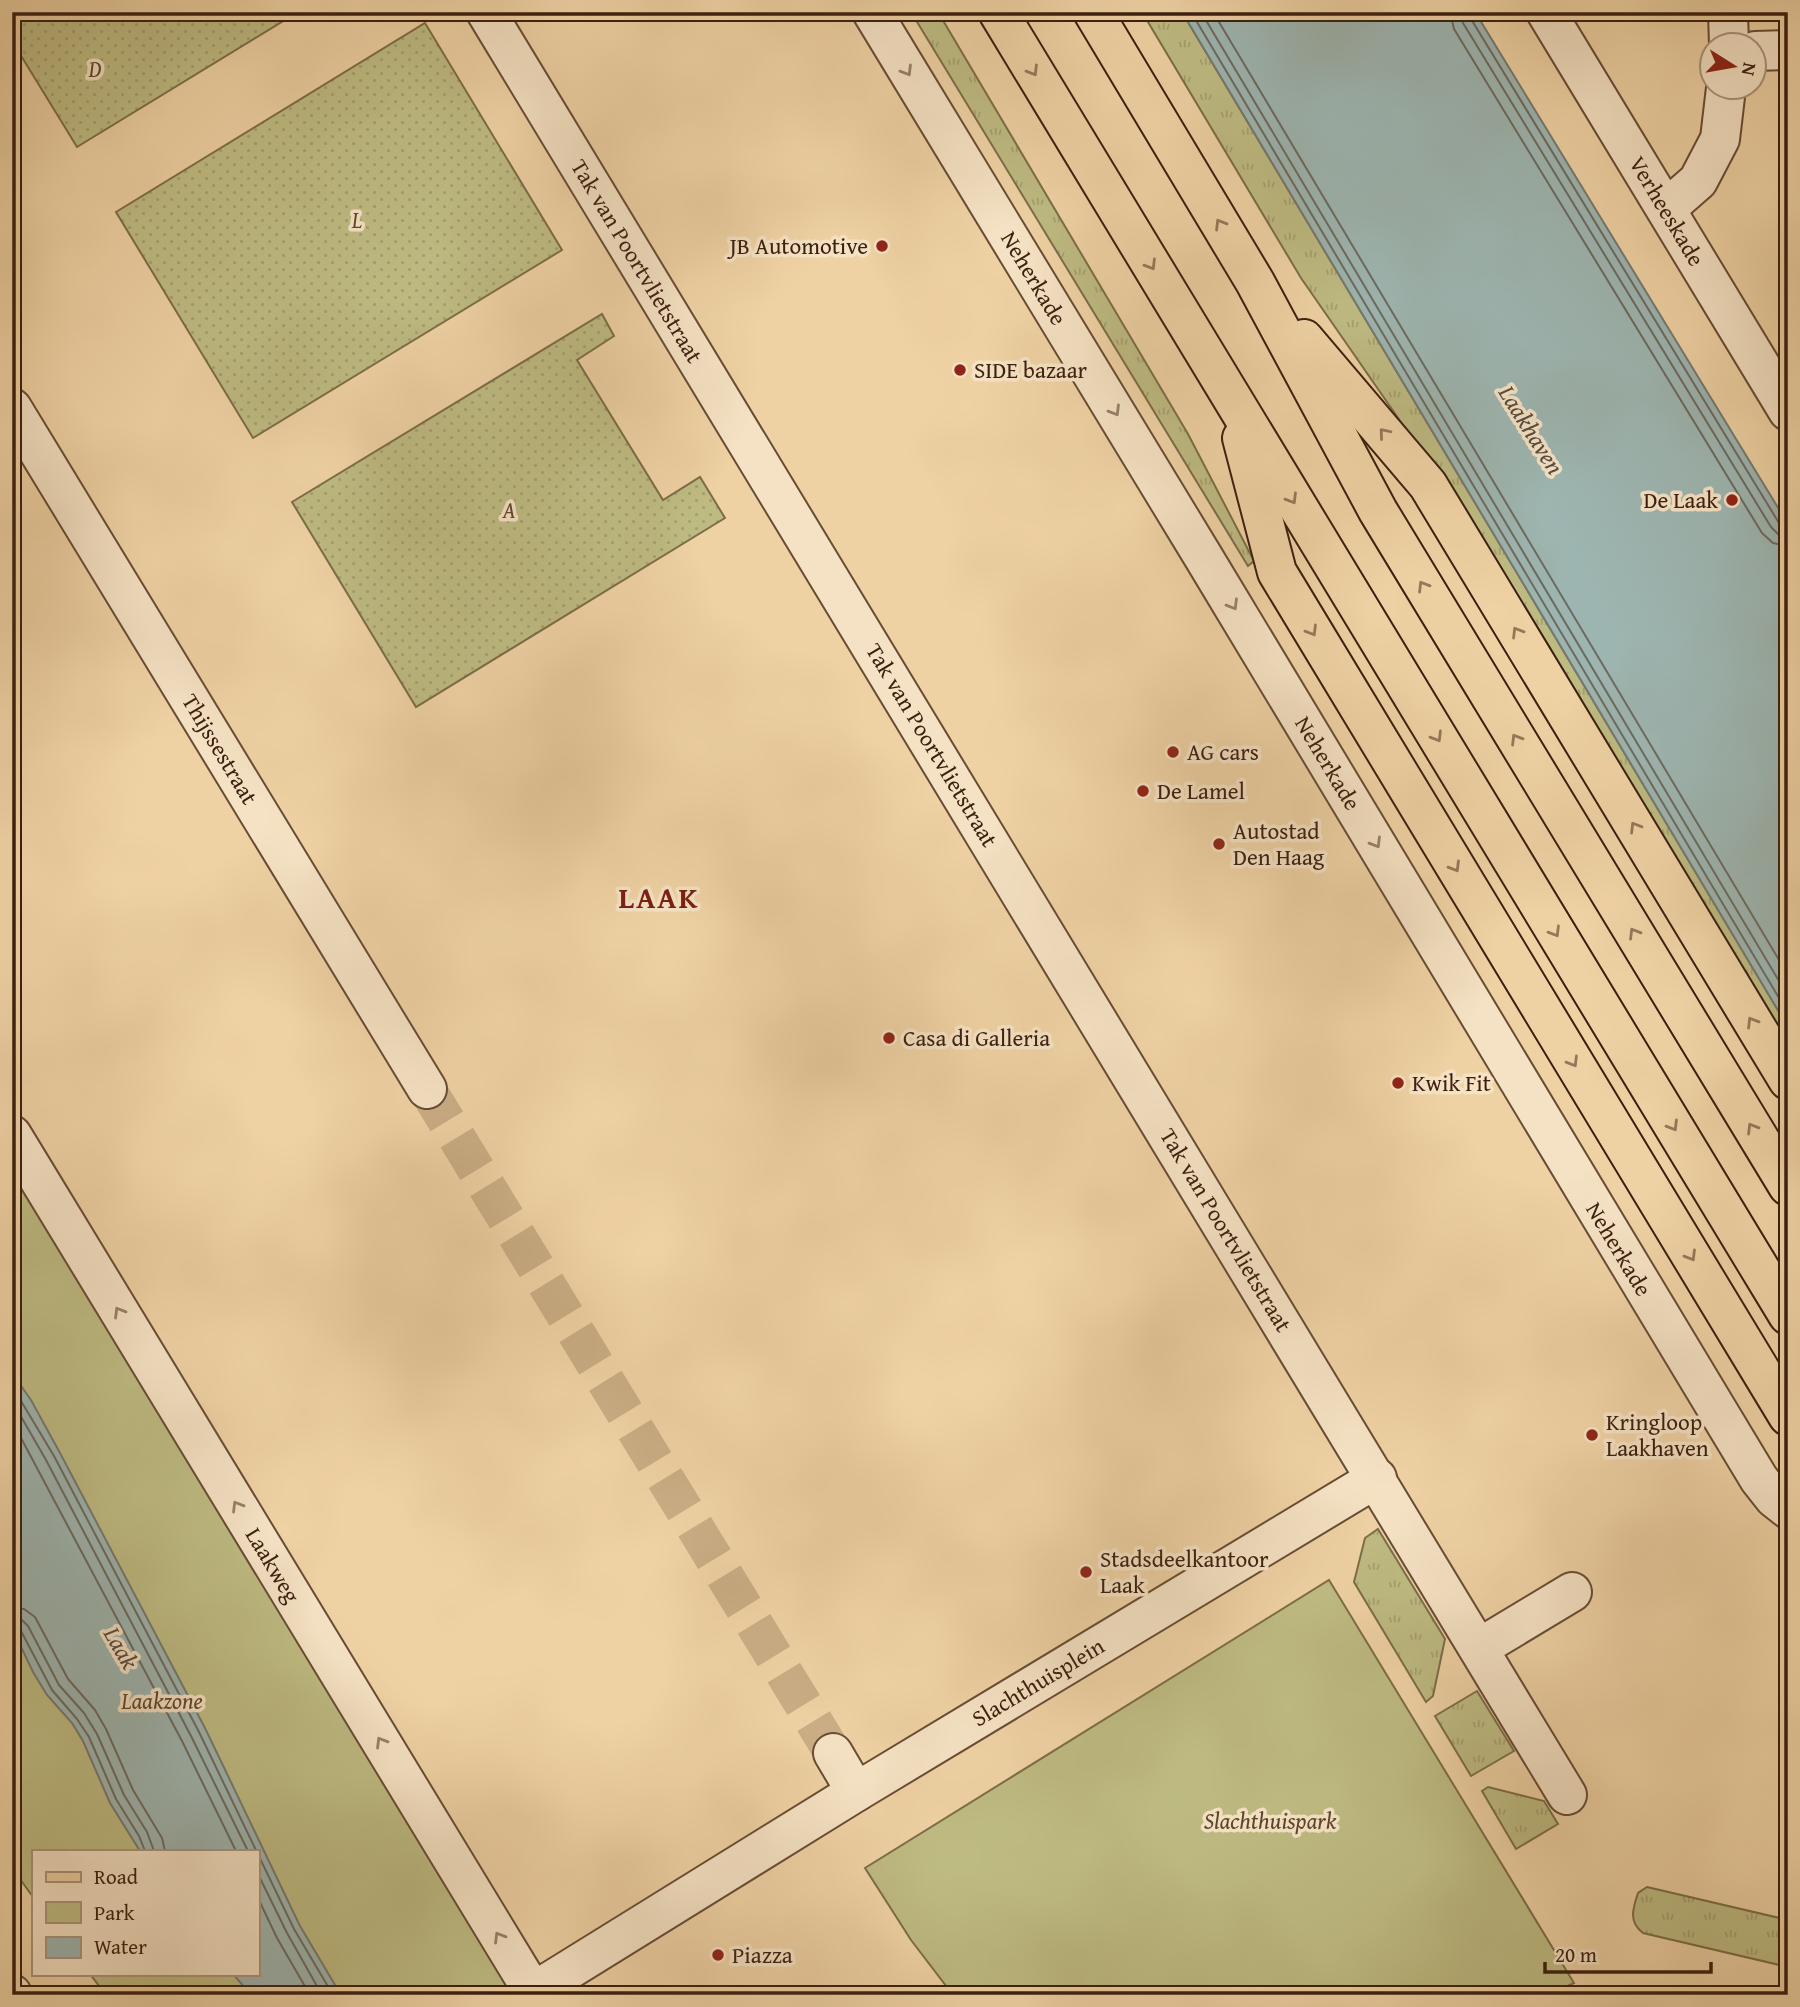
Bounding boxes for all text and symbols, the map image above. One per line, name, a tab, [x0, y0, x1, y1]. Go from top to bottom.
north arrow	[1699, 32, 1769, 102]
park label: D	[88, 52, 102, 85]
text: N	[1735, 60, 1765, 78]
one-way arrow	[899, 63, 912, 76]
one-way arrow	[1025, 63, 1038, 76]
street label: Verheeskade	[1622, 149, 1713, 272]
street label: Tak van Poortvlietstraat	[563, 153, 711, 369]
park label: L	[351, 203, 362, 236]
one-way arrow	[1215, 218, 1228, 231]
street label: Neherkade	[993, 224, 1076, 331]
place label: JB Automotive	[727, 229, 868, 262]
marker: JB Automotive	[874, 238, 890, 254]
one-way arrow	[1143, 257, 1156, 270]
place label: SIDE bazaar	[974, 353, 1088, 386]
marker: SIDE bazaar	[952, 362, 968, 378]
water label: Laakhaven	[1490, 377, 1573, 481]
one-way arrow	[1107, 404, 1120, 417]
one-way arrow	[1380, 429, 1392, 442]
place label: De Laak	[1644, 483, 1718, 516]
one-way arrow	[1284, 491, 1297, 504]
marker: De Laak	[1724, 492, 1740, 508]
park label: A	[501, 493, 516, 526]
one-way arrow	[1418, 580, 1431, 593]
one-way arrow	[1225, 598, 1238, 611]
one-way arrow	[1304, 623, 1317, 636]
one-way arrow	[1513, 627, 1526, 640]
street label: Tak van Poortvlietstraat	[858, 637, 1006, 853]
street label: Thijssestraat	[174, 687, 266, 810]
street label: Neherkade	[1287, 709, 1370, 816]
one-way arrow	[1429, 730, 1442, 743]
one-way arrow	[1512, 733, 1525, 746]
place label: AG cars	[1187, 735, 1259, 768]
marker: AG cars	[1165, 744, 1181, 760]
place label: De Lamel	[1157, 774, 1245, 807]
marker: De Lamel	[1135, 783, 1151, 799]
place label: Autostad Den Haag	[1233, 814, 1325, 873]
one-way arrow	[1630, 821, 1643, 834]
one-way arrow	[1367, 835, 1380, 848]
marker: Autostad Den Haag	[1211, 836, 1227, 852]
one-way arrow	[1447, 860, 1460, 873]
district label: LAAK	[619, 875, 699, 919]
one-way arrow	[1547, 924, 1560, 937]
one-way arrow	[1630, 928, 1643, 941]
one-way arrow	[1748, 1016, 1761, 1029]
place label: Casa di Galleria	[903, 1021, 1050, 1054]
marker: Casa di Galleria	[881, 1030, 897, 1046]
one-way arrow	[1565, 1054, 1578, 1067]
place label: Kwik Fit	[1412, 1066, 1491, 1099]
marker: Kwik Fit	[1390, 1075, 1406, 1091]
one-way arrow	[1665, 1118, 1678, 1131]
street label: Tak van Poortvlietstraat	[1152, 1122, 1300, 1338]
one-way arrow	[1748, 1122, 1761, 1135]
street label: Neherkade	[1578, 1195, 1661, 1302]
one-way arrow	[1683, 1249, 1696, 1262]
one-way arrow	[115, 1306, 128, 1319]
place label: Kringloop Laakhaven	[1606, 1405, 1709, 1464]
marker: Kringloop Laakhaven	[1584, 1427, 1600, 1443]
one-way arrow	[233, 1501, 246, 1514]
street label: Laakweg	[238, 1521, 309, 1609]
place label: Stadsdeelkantoor Laak	[1100, 1542, 1269, 1601]
marker: Stadsdeelkantoor Laak	[1078, 1564, 1094, 1580]
water label: Laak	[95, 1619, 148, 1676]
street label: Slachthuisplein	[965, 1629, 1110, 1734]
park label: Laakzone	[120, 1684, 203, 1717]
one-way arrow	[376, 1737, 389, 1750]
park label: Slachthuispark	[1204, 1804, 1337, 1837]
legend	[32, 1850, 259, 1976]
text: Road	[94, 1861, 139, 1892]
text: Park	[94, 1897, 135, 1928]
scale bar	[1545, 1930, 1711, 1974]
text: Water	[94, 1931, 147, 1962]
one-way arrow	[495, 1931, 508, 1944]
place label: Piazza	[732, 1938, 793, 1971]
text: 20 m	[1555, 1939, 1597, 1970]
marker: Piazza	[710, 1947, 726, 1963]

